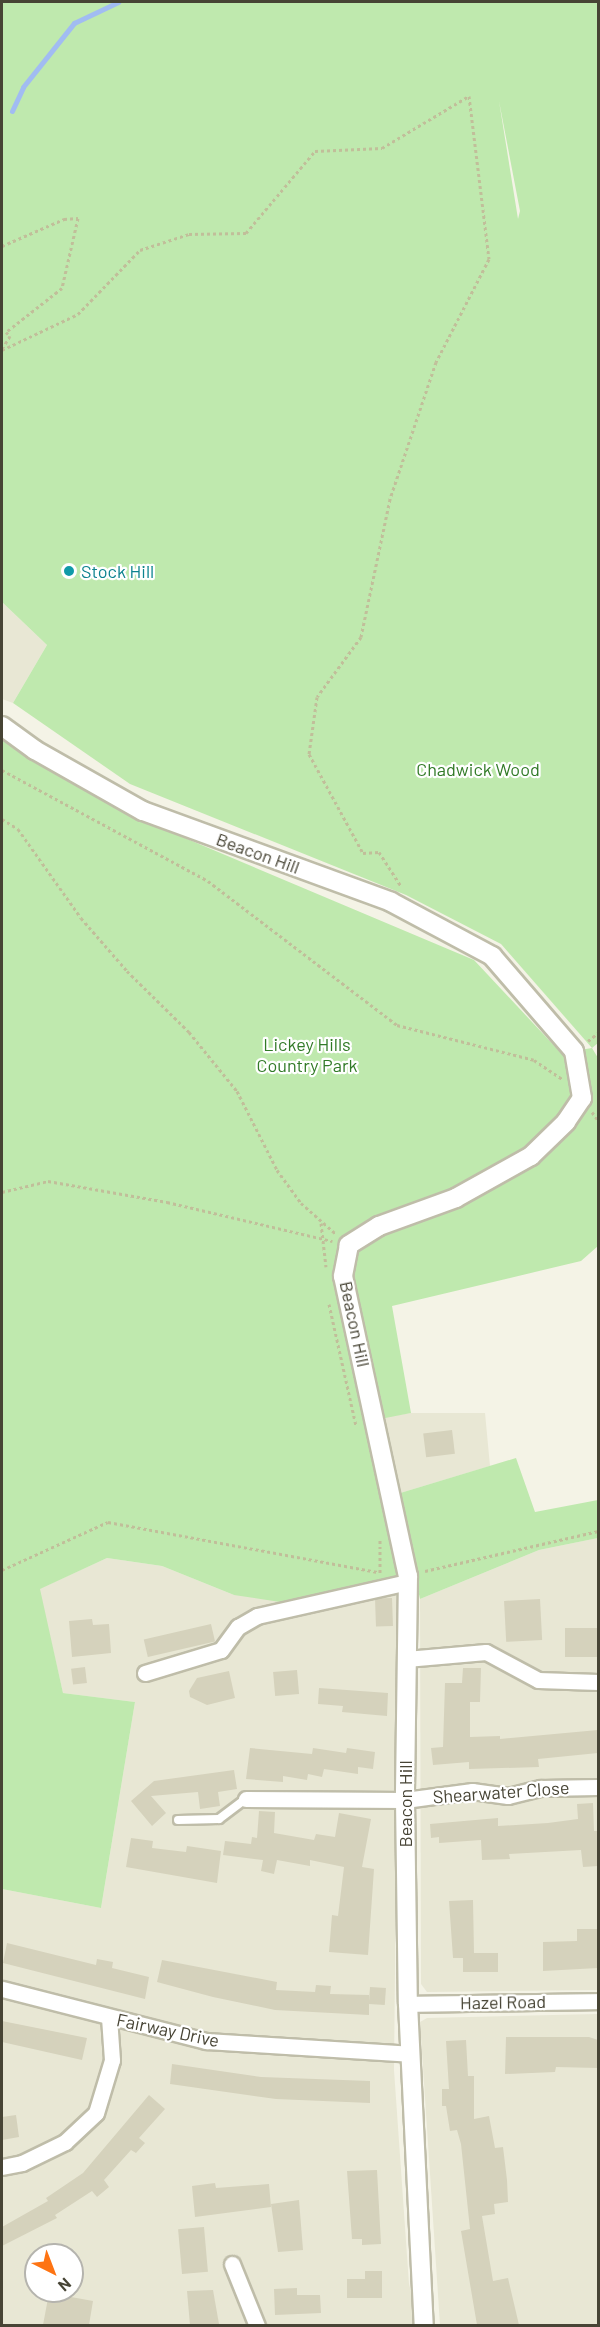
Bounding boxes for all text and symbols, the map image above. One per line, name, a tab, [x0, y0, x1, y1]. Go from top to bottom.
place label: Stock Hill	[81, 560, 154, 582]
marker: Stock Hill	[62, 564, 76, 578]
park label: Chadwick Wood	[416, 758, 540, 780]
street label: Beacon Hill	[213, 828, 303, 878]
park label: Lickey Hills Country Park	[257, 1034, 357, 1076]
street label: Beacon Hill	[335, 1279, 375, 1369]
street label: Beacon Hill	[394, 1760, 416, 1848]
street label: Shearwater Close	[432, 1776, 570, 1808]
street label: Hazel Road	[460, 1990, 546, 2014]
street label: Fairway Drive	[115, 2009, 221, 2051]
north arrow	[24, 2243, 84, 2303]
text: N	[55, 2275, 75, 2296]

